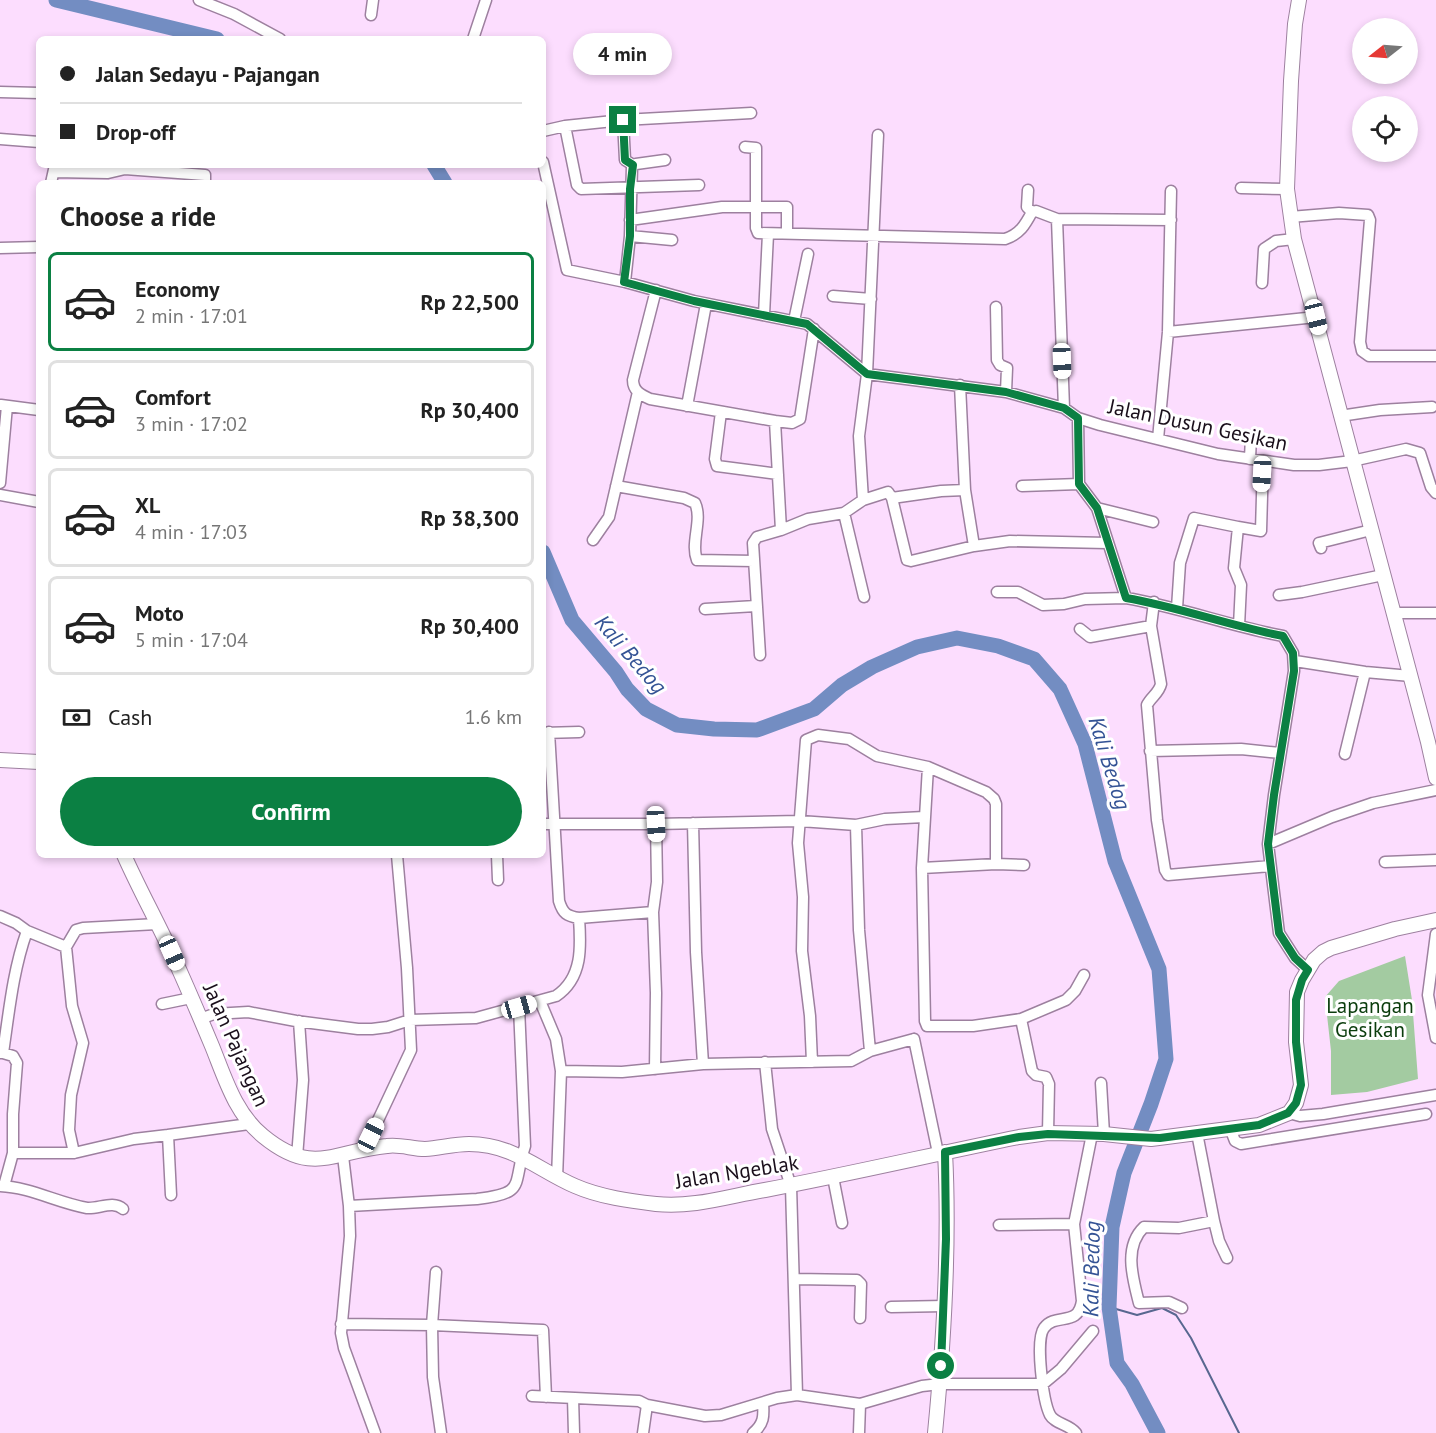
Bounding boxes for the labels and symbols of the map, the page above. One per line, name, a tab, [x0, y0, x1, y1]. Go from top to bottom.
north arrow	[1352, 18, 1418, 84]
callout: 4 min	[574, 33, 672, 75]
route end	[609, 106, 636, 133]
car	[1303, 297, 1329, 337]
car	[1052, 343, 1072, 379]
street label: Jalan Dusun Gesikan	[1105, 392, 1290, 457]
car	[1252, 456, 1272, 492]
water label: Kali Bedog	[589, 609, 673, 699]
water label: Kali Bedog	[1083, 713, 1137, 813]
car	[646, 806, 666, 842]
car	[156, 933, 188, 973]
street label: Jalan Pajangan	[197, 978, 276, 1111]
park label: Lapangan Gesikan	[1326, 992, 1414, 1043]
car	[499, 993, 539, 1021]
car	[355, 1115, 387, 1155]
street label: Jalan Ngeblak	[672, 1148, 800, 1195]
water label: Kali Bedog	[1076, 1221, 1106, 1317]
route start	[927, 1352, 954, 1379]

